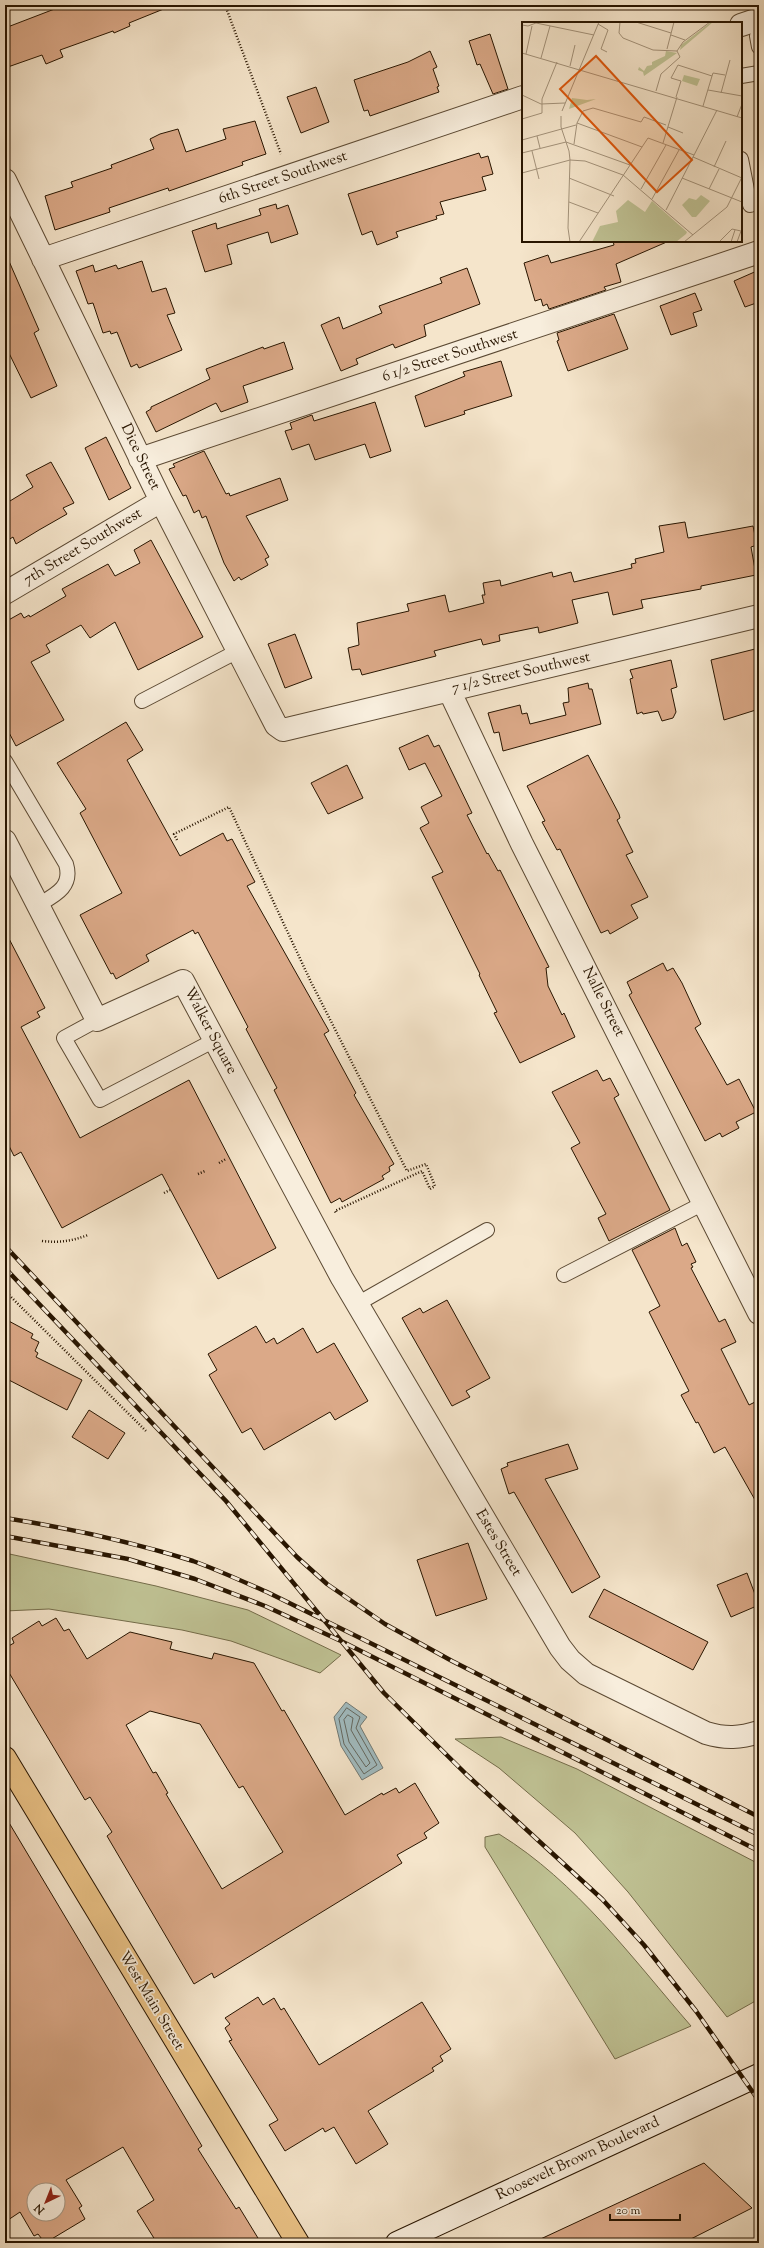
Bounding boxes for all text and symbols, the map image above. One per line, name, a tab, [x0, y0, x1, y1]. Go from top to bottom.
inset map	[522, 22, 742, 242]
street label: 6th Street Southwest	[216, 146, 350, 210]
street label: 6 1/2 Street Southwest	[380, 324, 520, 388]
street label: Dice Street	[115, 420, 165, 494]
street label: 7th Street Southwest	[20, 503, 146, 591]
street label: 7 1/2 Street Southwest	[450, 647, 592, 699]
street label: Nalle Street	[576, 963, 630, 1041]
street label: Walker Square	[178, 984, 242, 1078]
street label: Estes Street	[470, 1505, 526, 1581]
street label: West Main Street	[113, 1948, 189, 2054]
street label: Roosevelt Brown Boulevard	[493, 2112, 664, 2206]
north arrow	[26, 2182, 66, 2222]
scale bar	[610, 2196, 680, 2222]
text: N	[31, 2200, 49, 2218]
text: 20 m	[616, 2202, 641, 2220]

